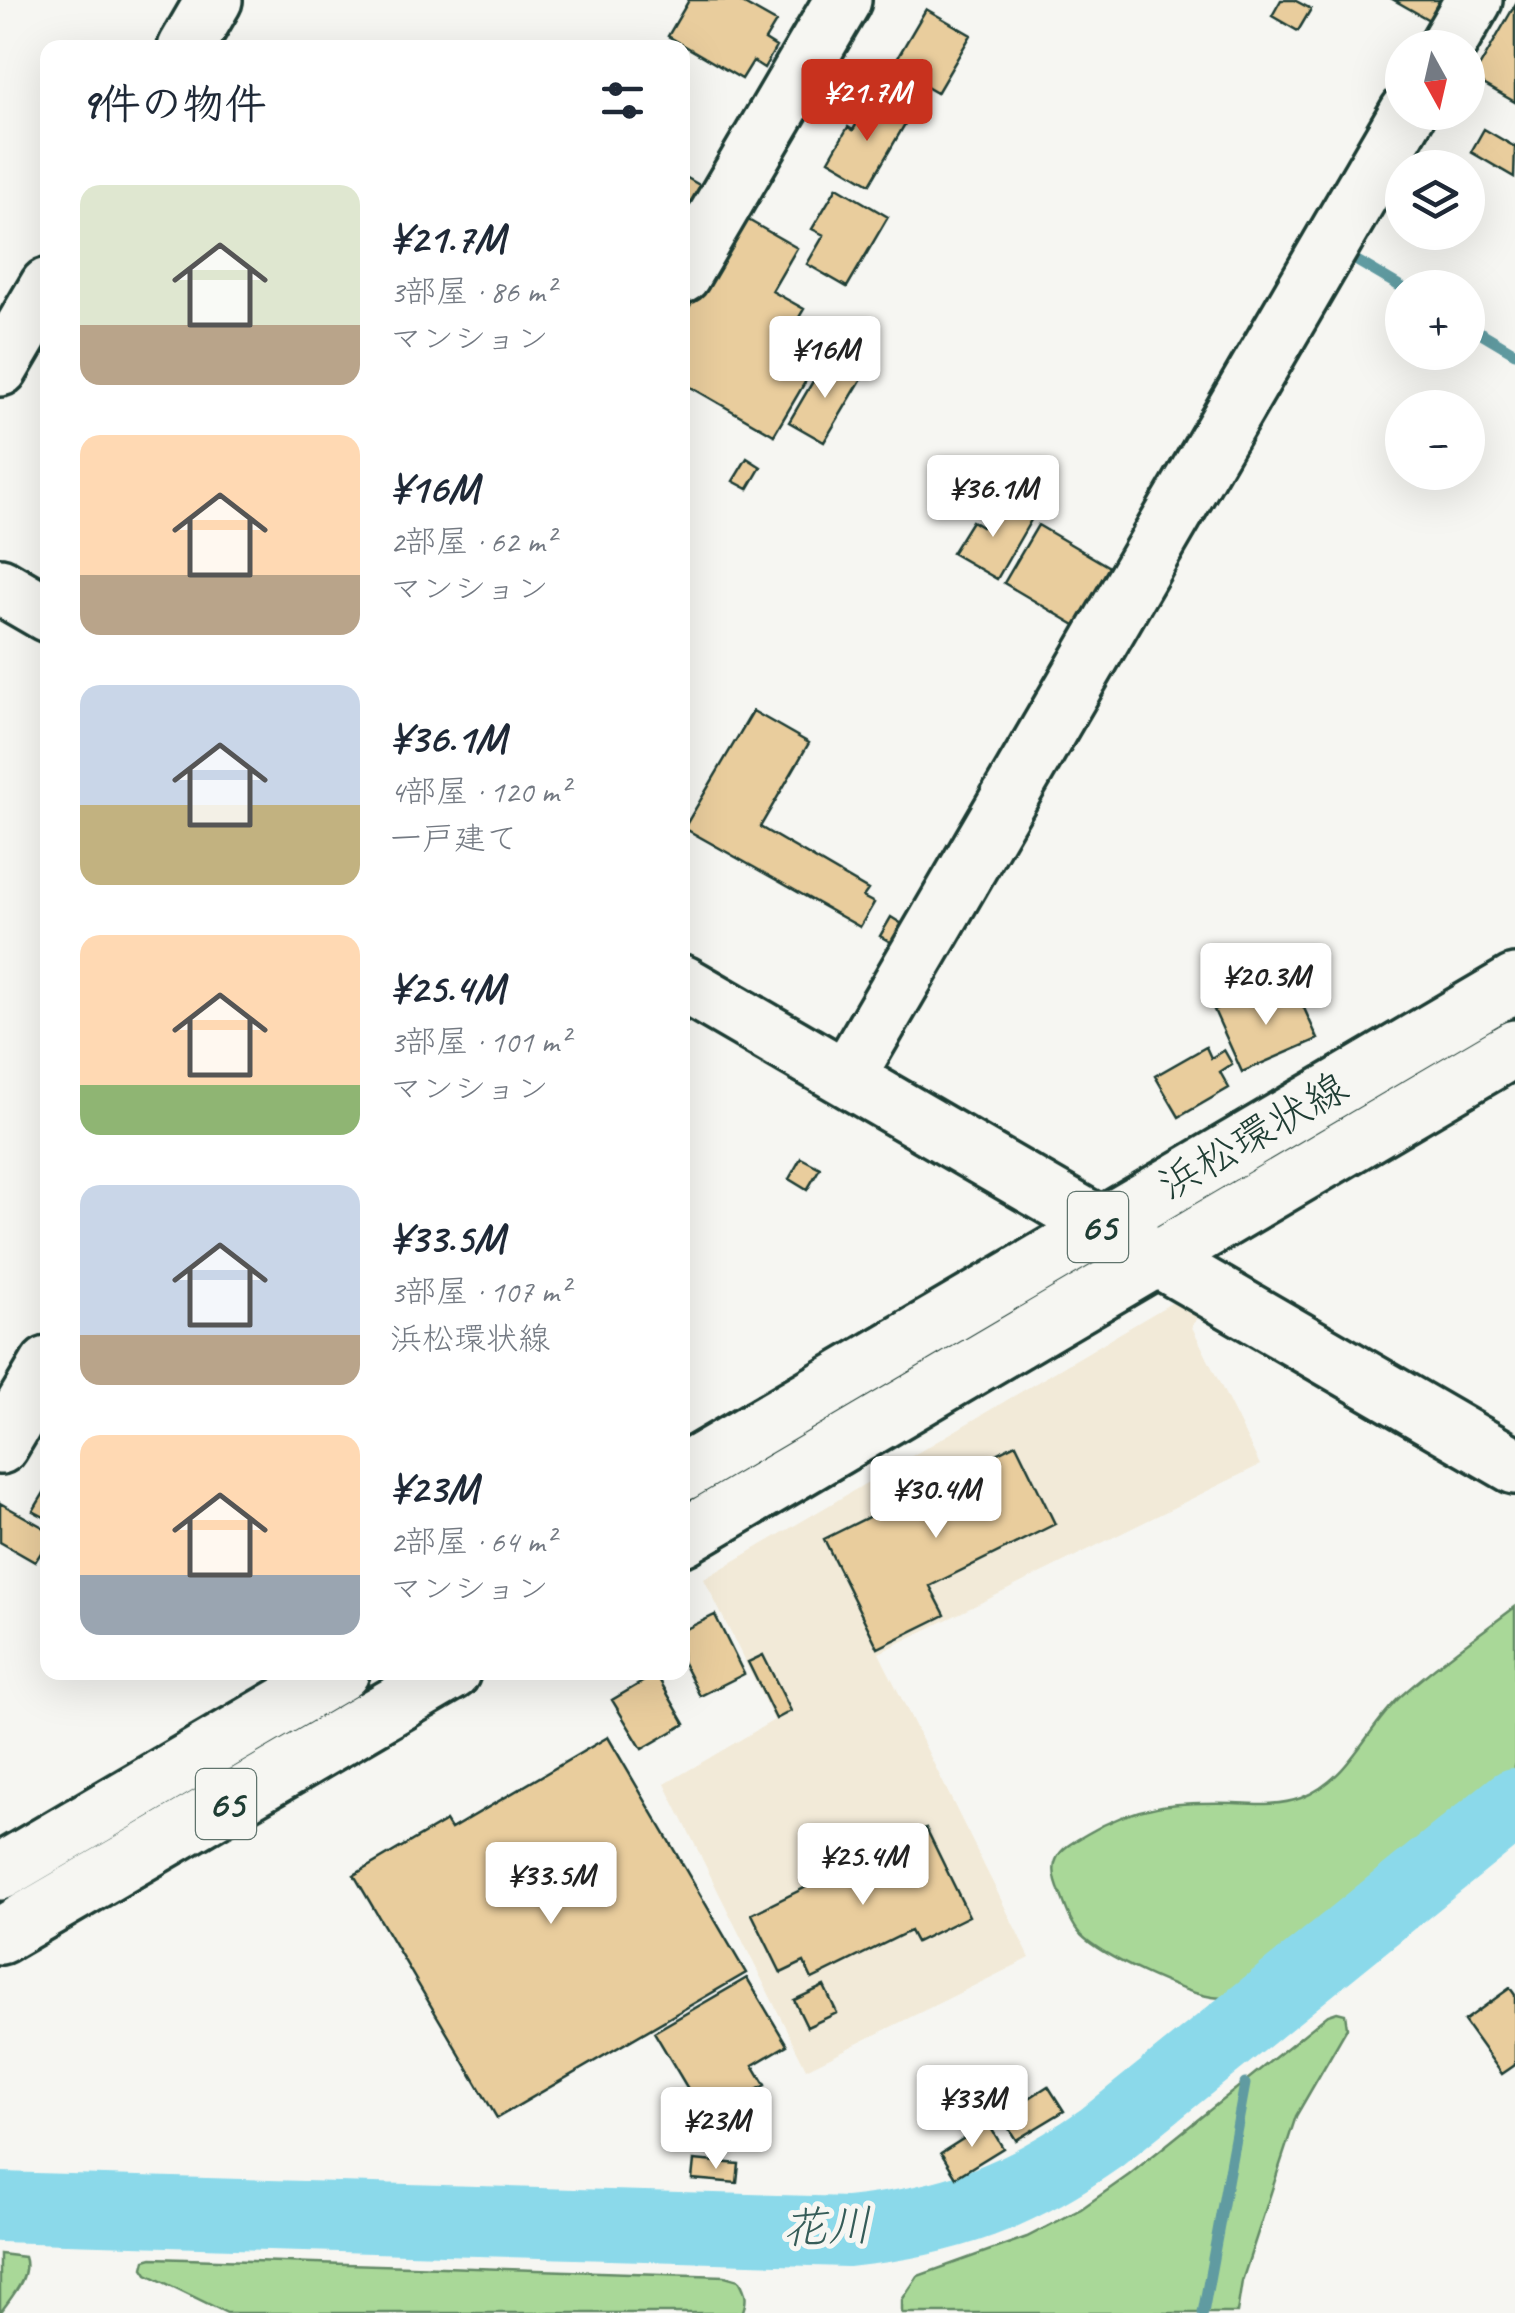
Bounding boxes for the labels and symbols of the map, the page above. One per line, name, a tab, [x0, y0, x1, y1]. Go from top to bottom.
north arrow	[1385, 30, 1485, 130]
pin: ¥21.7M	[786, 59, 948, 144]
pin: ¥16M	[766, 316, 884, 401]
pin: ¥36.1M	[912, 455, 1074, 540]
pin: ¥20.3M	[1185, 943, 1347, 1028]
street label: 浜松環状線	[1149, 1061, 1357, 1211]
road number: 65	[1068, 1192, 1128, 1262]
pin: ¥30.4M	[855, 1456, 1017, 1541]
road number: 65	[196, 1769, 256, 1839]
pin: ¥25.4M	[782, 1823, 944, 1908]
pin: ¥33.5M	[470, 1842, 632, 1927]
pin: ¥33M	[913, 2065, 1031, 2150]
pin: ¥23M	[657, 2087, 775, 2172]
water label: 花川	[781, 2197, 873, 2257]

